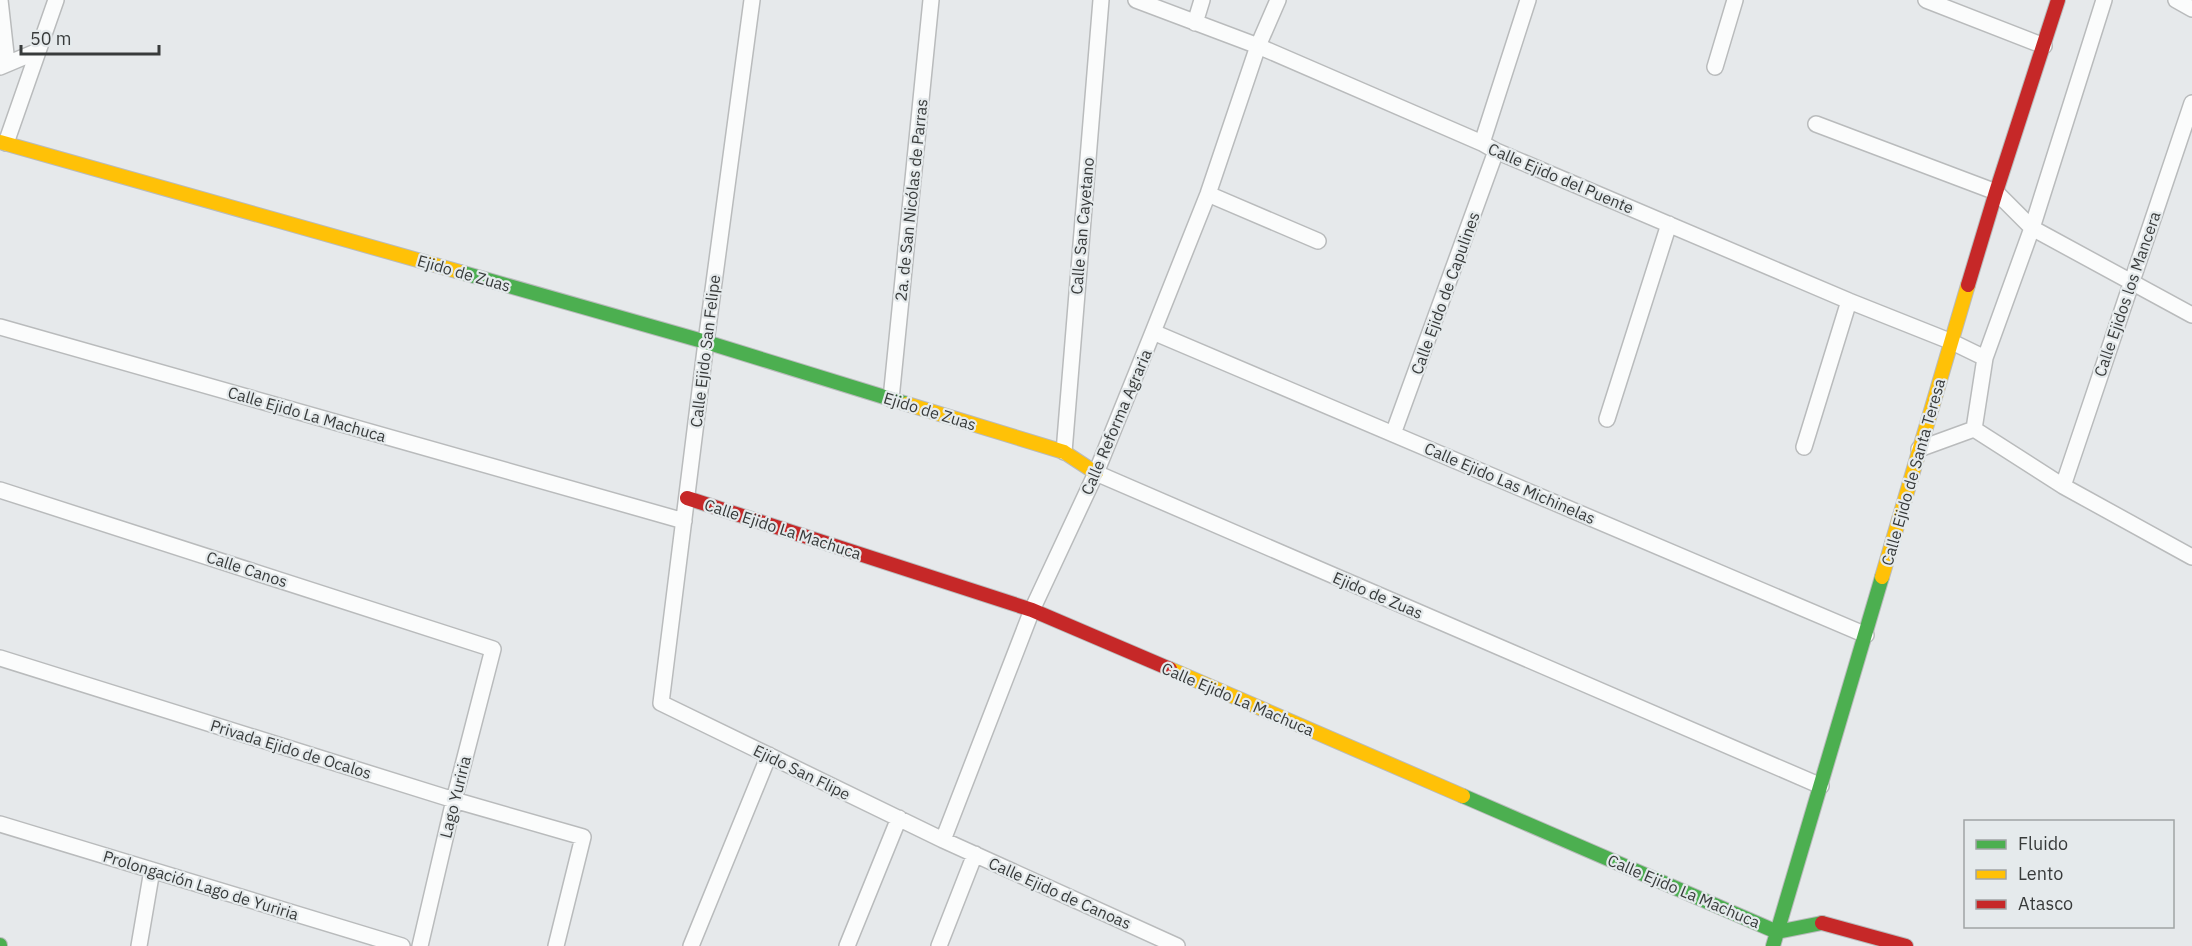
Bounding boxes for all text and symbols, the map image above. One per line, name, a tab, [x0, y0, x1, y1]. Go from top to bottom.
scale bar	[21, 18, 159, 56]
text: 50 m	[30, 27, 72, 50]
street label: 2a. de San Nicólas de Parras	[890, 98, 932, 302]
street label: Calle Ejido del Puente	[1485, 138, 1637, 218]
street label: Calle San Cayetano	[1066, 157, 1098, 295]
street label: Calle Ejidos los Mancera	[2089, 208, 2165, 379]
street label: Calle Ejido de Capulines	[1406, 209, 1484, 377]
street label: Ejido de Zuas	[415, 250, 513, 296]
street label: Calle Ejido San Felipe	[686, 273, 724, 428]
street label: Calle Reforma Agraria	[1076, 346, 1156, 498]
street label: Calle Ejido de Santa Teresa	[1877, 376, 1949, 568]
street label: Calle Ejido La Machuca	[226, 382, 389, 446]
street label: Ejido de Zuas	[881, 387, 979, 435]
street label: Calle Ejido Las Michinelas	[1421, 438, 1599, 528]
street label: Calle Ejido La Machuca	[702, 494, 864, 564]
street label: Calle Canos	[204, 547, 290, 591]
street label: Ejido de Zuas	[1330, 567, 1426, 623]
street label: Calle Ejido La Machuca	[1159, 658, 1318, 740]
street label: Privada Ejido de Ocalos	[208, 715, 374, 783]
street label: Ejido San Flipe	[750, 740, 854, 804]
street label: Lago Yuriria	[435, 753, 475, 840]
legend	[1964, 820, 2174, 928]
text: Fluido	[2018, 832, 2068, 855]
street label: Prolongación Lago de Yuriria	[101, 846, 302, 924]
street label: Calle Ejido La Machuca	[1605, 850, 1764, 932]
street label: Calle Ejido de Canoas	[986, 853, 1134, 933]
text: Lento	[2018, 862, 2063, 885]
text: Atasco	[2018, 892, 2073, 915]

